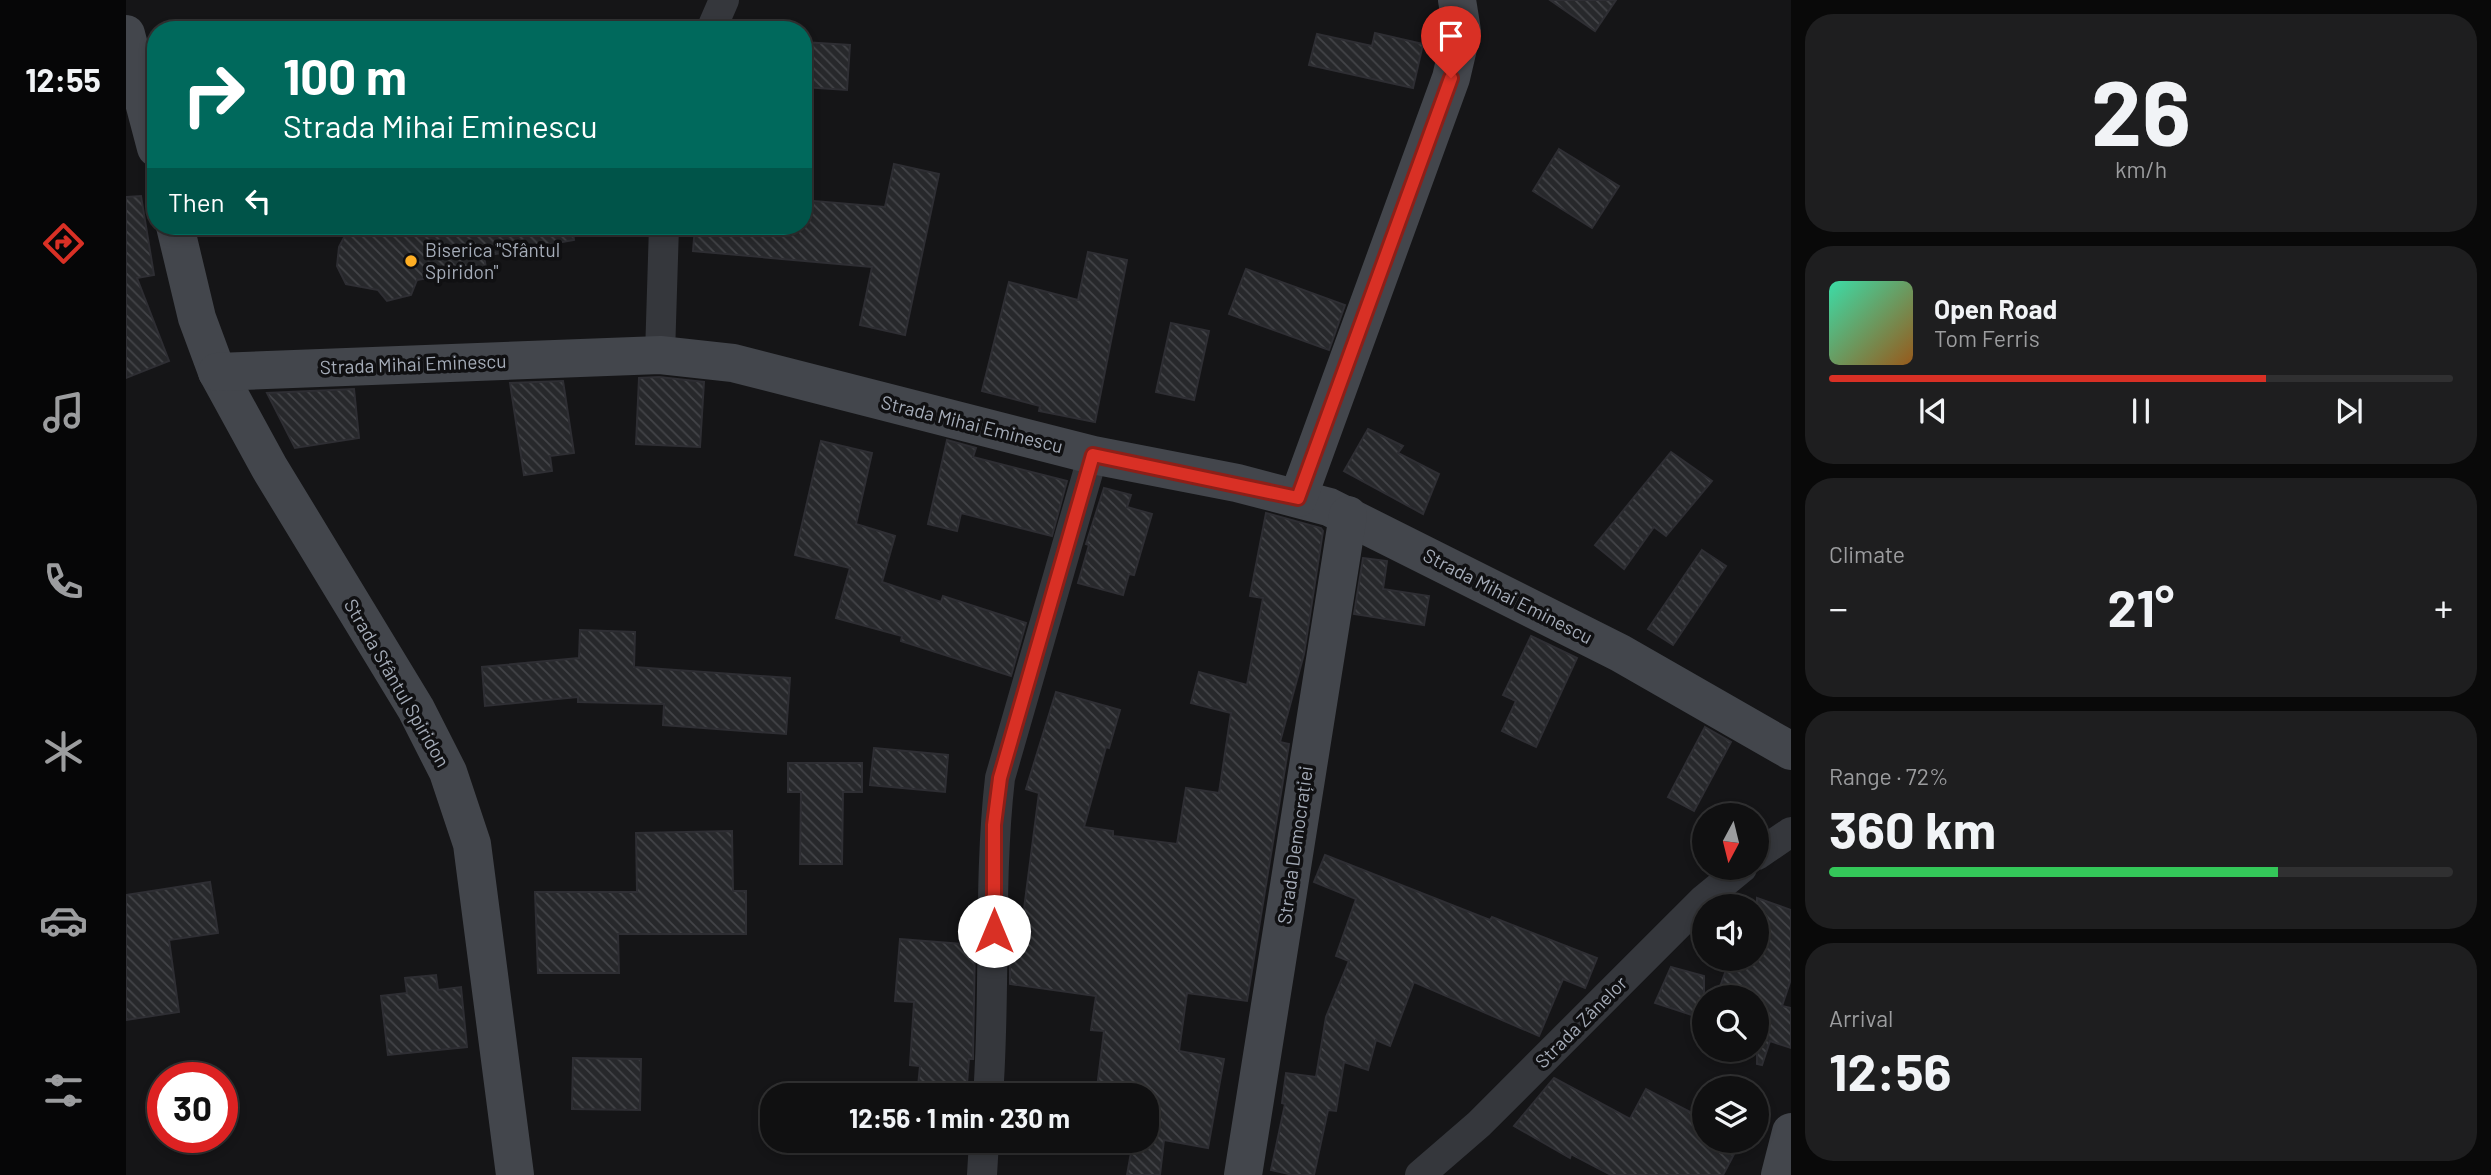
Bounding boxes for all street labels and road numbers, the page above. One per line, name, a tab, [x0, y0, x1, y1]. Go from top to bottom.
street label: Strada Mihai Eminescu	[319, 349, 507, 378]
street label: Strada Mihai Eminescu	[879, 390, 1066, 457]
street label: Strada Mihai Eminescu	[1420, 543, 1597, 648]
street label: Strada Sfântul Spiridon	[340, 595, 455, 771]
street label: Strada Democrației	[1272, 764, 1317, 925]
street label: Strada Zânelor	[1530, 971, 1631, 1072]

